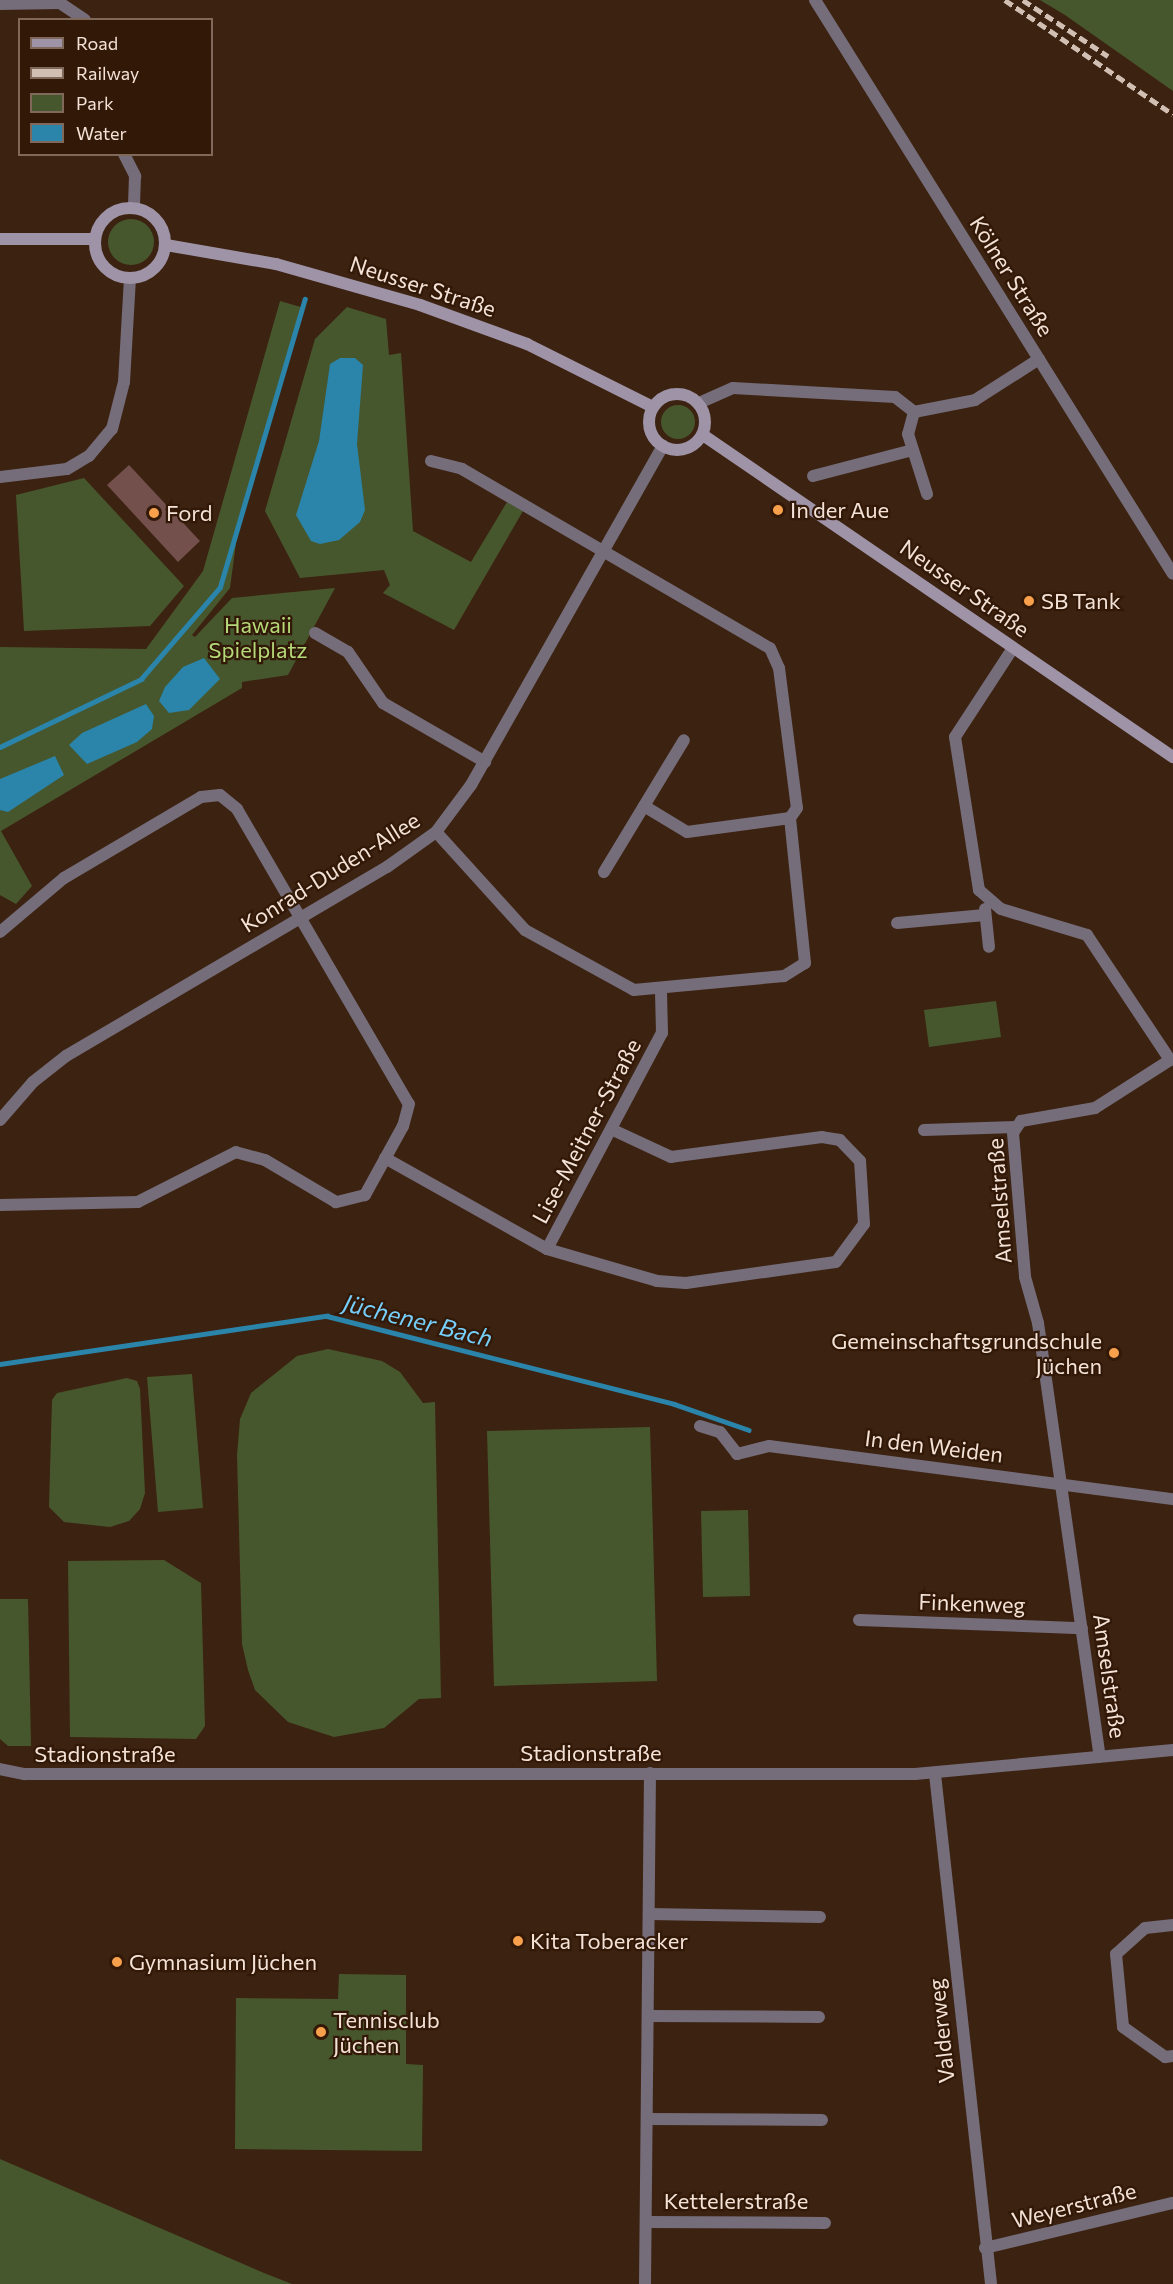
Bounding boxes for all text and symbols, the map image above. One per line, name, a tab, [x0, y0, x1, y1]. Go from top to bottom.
legend	[18, 18, 213, 156]
text: Road	[76, 32, 118, 54]
text: Railway	[76, 62, 139, 84]
text: Park	[76, 92, 114, 114]
text: Water	[76, 122, 127, 144]
street label: Kölner Straße	[965, 211, 1059, 341]
street label: Neusser Straße	[347, 250, 499, 322]
place label: In der Aue	[790, 497, 889, 523]
place label: Ford	[166, 500, 212, 526]
marker: In der Aue	[771, 503, 785, 517]
marker: Ford	[147, 506, 161, 520]
street label: Neusser Straße	[895, 534, 1035, 642]
place label: SB Tank	[1041, 588, 1121, 614]
marker: SB Tank	[1022, 594, 1036, 608]
park label: Hawaii Spielplatz	[209, 611, 307, 662]
street label: Konrad-Duden-Allee	[236, 806, 424, 938]
street label: Lise-Meitner-Straße	[526, 1034, 646, 1228]
street label: Amselstraße	[981, 1137, 1017, 1265]
water label: Jüchener Bach	[340, 1288, 496, 1352]
place label: Gemeinschaftsgrundschule Jüchen	[831, 1327, 1102, 1378]
marker: Gemeinschaftsgrundschule Jüchen	[1107, 1346, 1121, 1360]
street label: In den Weiden	[863, 1424, 1005, 1468]
street label: Finkenweg	[918, 1588, 1026, 1618]
street label: Amselstraße	[1088, 1612, 1132, 1740]
street label: Stadionstraße	[520, 1740, 662, 1766]
street label: Stadionstraße	[34, 1741, 176, 1767]
place label: Kita Toberacker	[530, 1928, 688, 1954]
marker: Kita Toberacker	[511, 1934, 525, 1948]
place label: Gymnasium Jüchen	[129, 1949, 317, 1975]
marker: Gymnasium Jüchen	[110, 1955, 124, 1969]
street label: Valderweg	[922, 1977, 960, 2085]
place label: Tennisclub Jüchen	[333, 2006, 440, 2058]
marker: Tennisclub Jüchen	[314, 2025, 328, 2039]
street label: Weyerstraße	[1009, 2177, 1139, 2233]
street label: Kettelerstraße	[664, 2188, 808, 2214]

